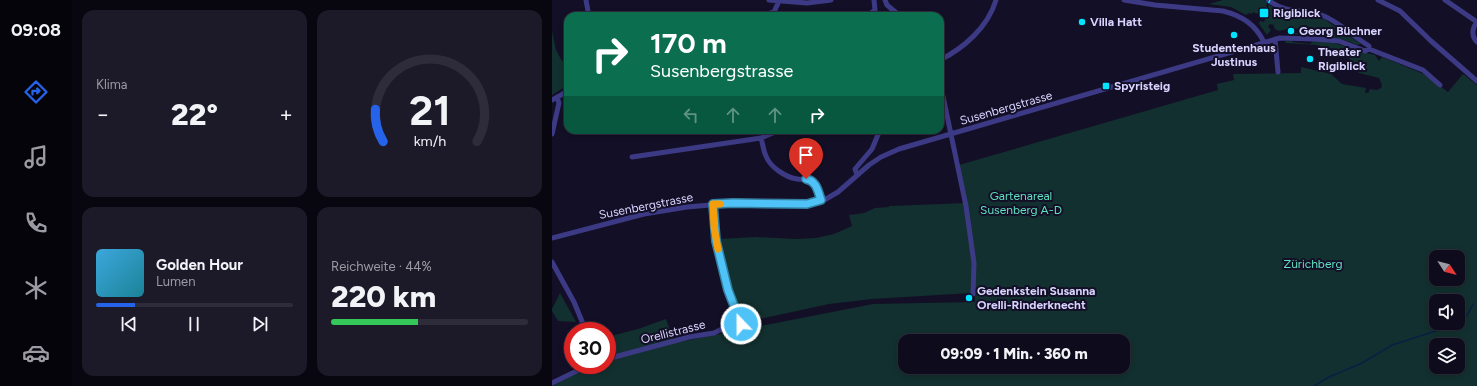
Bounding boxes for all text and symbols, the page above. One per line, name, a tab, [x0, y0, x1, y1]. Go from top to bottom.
place label: Rigiblick	[1273, 6, 1321, 20]
marker: Rigiblick	[1258, 7, 1270, 19]
place label: Villa Hatt	[1090, 15, 1142, 29]
marker: Villa Hatt	[1077, 17, 1087, 27]
text: 09:08	[11, 19, 61, 41]
place label: Georg Büchner	[1299, 24, 1382, 38]
text: 170 m	[650, 26, 727, 60]
marker: Georg Büchner	[1286, 26, 1296, 36]
icon: right	[584, 28, 636, 80]
marker: Studentenhaus Justinus	[1229, 30, 1239, 40]
place label: Studentenhaus Justinus	[1192, 41, 1276, 69]
place label: Theater Rigiblick	[1318, 45, 1366, 73]
marker: Theater Rigiblick	[1305, 54, 1315, 64]
text: Susenbergstrasse	[650, 60, 793, 82]
text: Klima	[96, 77, 128, 92]
icon: directions	[22, 78, 50, 106]
place label: Spyristeig	[1114, 79, 1170, 93]
marker: Spyristeig	[1101, 81, 1111, 91]
text: 21	[409, 84, 450, 134]
street label: Susenbergstrasse	[958, 88, 1054, 128]
text: 22°	[171, 96, 218, 133]
text: −	[96, 101, 110, 128]
text: +	[279, 101, 293, 128]
icon: left	[680, 104, 702, 126]
icon: ahead	[722, 104, 744, 126]
icon: ahead	[764, 104, 786, 126]
icon: right	[806, 104, 828, 126]
text: km/h	[413, 131, 446, 149]
pin	[789, 138, 823, 179]
icon: music	[22, 143, 50, 171]
icon: arrive	[795, 144, 817, 166]
park label: Gartenareal Susenberg A-D	[980, 189, 1062, 217]
street label: Susenbergstrasse	[598, 190, 695, 222]
icon: phone	[22, 209, 50, 237]
north arrow	[1429, 250, 1465, 286]
map controls	[1429, 250, 1465, 374]
text: Golden Hour	[156, 256, 243, 274]
park label: Zürichberg	[1283, 257, 1343, 271]
text: Reichweite · 44%	[331, 259, 432, 274]
icon: climate	[22, 274, 50, 302]
text: Lumen	[156, 274, 195, 289]
text: 220 km	[331, 278, 436, 315]
place label: Gedenkstein Susanna Orelli-Rinderknecht	[977, 284, 1096, 312]
marker: Gedenkstein Susanna Orelli-Rinderknecht	[964, 293, 974, 303]
button: sound	[1429, 294, 1465, 330]
position arrow	[720, 303, 762, 345]
icon: previous	[118, 313, 140, 335]
icon: pause	[183, 313, 205, 335]
icon: next	[249, 313, 271, 335]
street label: Orellistrasse	[639, 317, 707, 347]
speed limit sign: 30	[564, 322, 616, 374]
button: layers	[1429, 338, 1465, 374]
icon: car	[22, 339, 50, 367]
text: 09:09 · 1 Min. · 360 m	[940, 345, 1088, 363]

